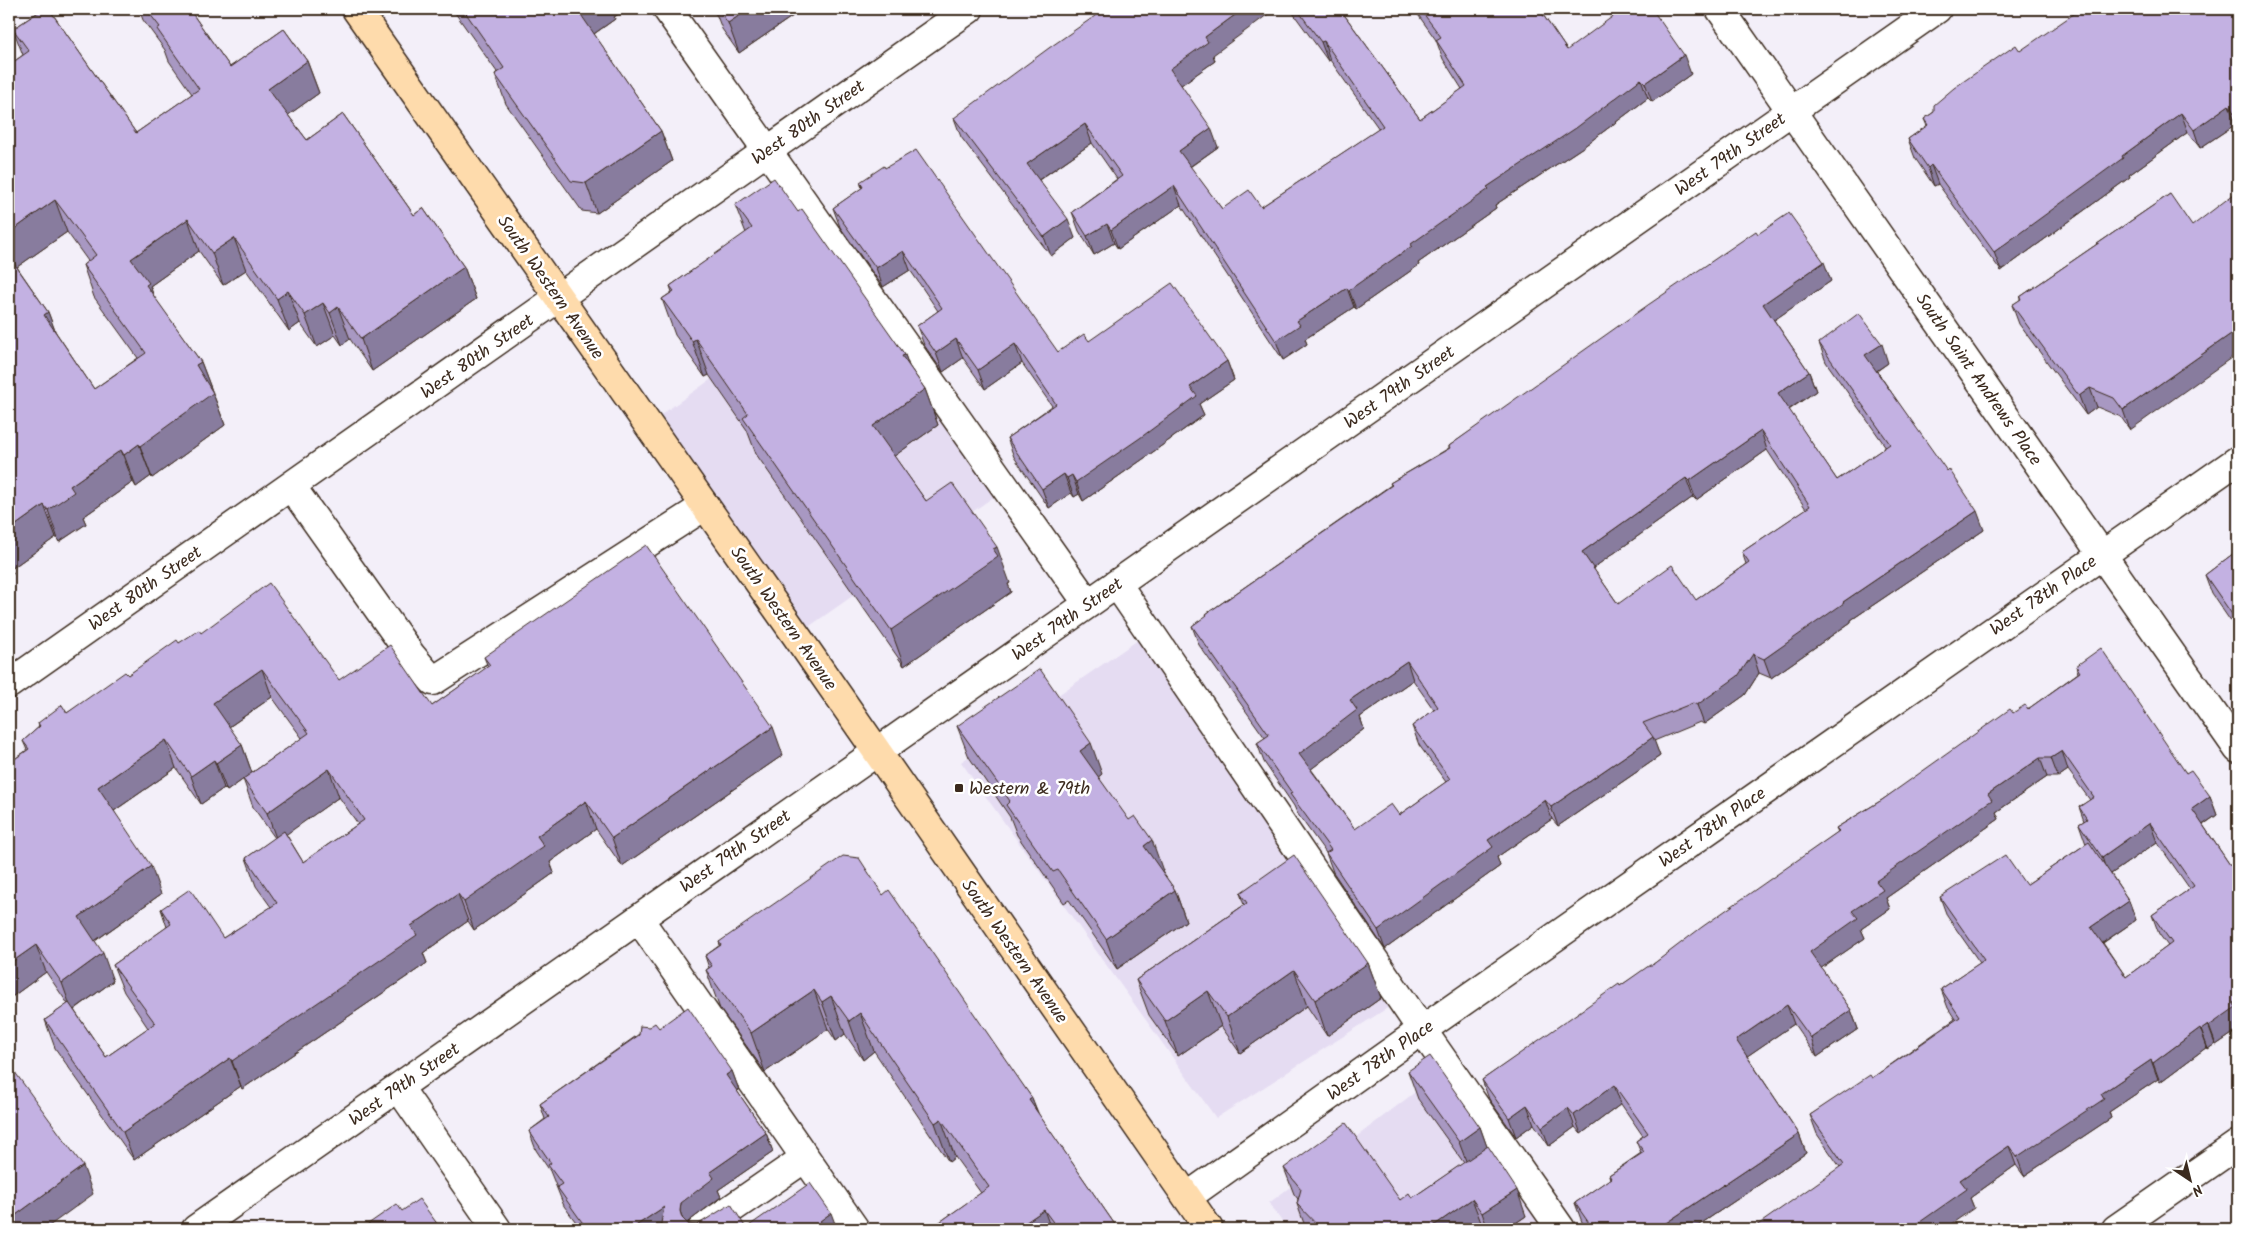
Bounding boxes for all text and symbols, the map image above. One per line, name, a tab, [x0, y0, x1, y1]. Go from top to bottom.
street label: West 80th Street	[746, 73, 873, 173]
street label: West 79th Street	[1669, 105, 1794, 205]
street label: South Western Avenue	[489, 210, 611, 366]
street label: South Saint Andrews Place	[1907, 287, 2049, 472]
street label: West 80th Street	[415, 307, 542, 407]
street label: West 79th Street	[1338, 338, 1463, 438]
street label: West 80th Street	[83, 539, 210, 639]
street label: South Western Avenue	[722, 541, 844, 697]
street label: West 78th Place	[1984, 548, 2104, 644]
street label: West 79th Street	[1006, 570, 1131, 670]
place label: Western & 79th	[969, 775, 1090, 804]
street label: West 78th Place	[1653, 780, 1773, 876]
marker: Western & 79th	[953, 782, 965, 794]
street label: West 79th Street	[674, 802, 799, 902]
street label: South Western Avenue	[953, 874, 1075, 1030]
street label: West 78th Place	[1321, 1013, 1441, 1109]
street label: West 79th Street	[343, 1035, 468, 1135]
north arrow	[2164, 1156, 2214, 1206]
text: N	[2187, 1178, 2207, 1201]

